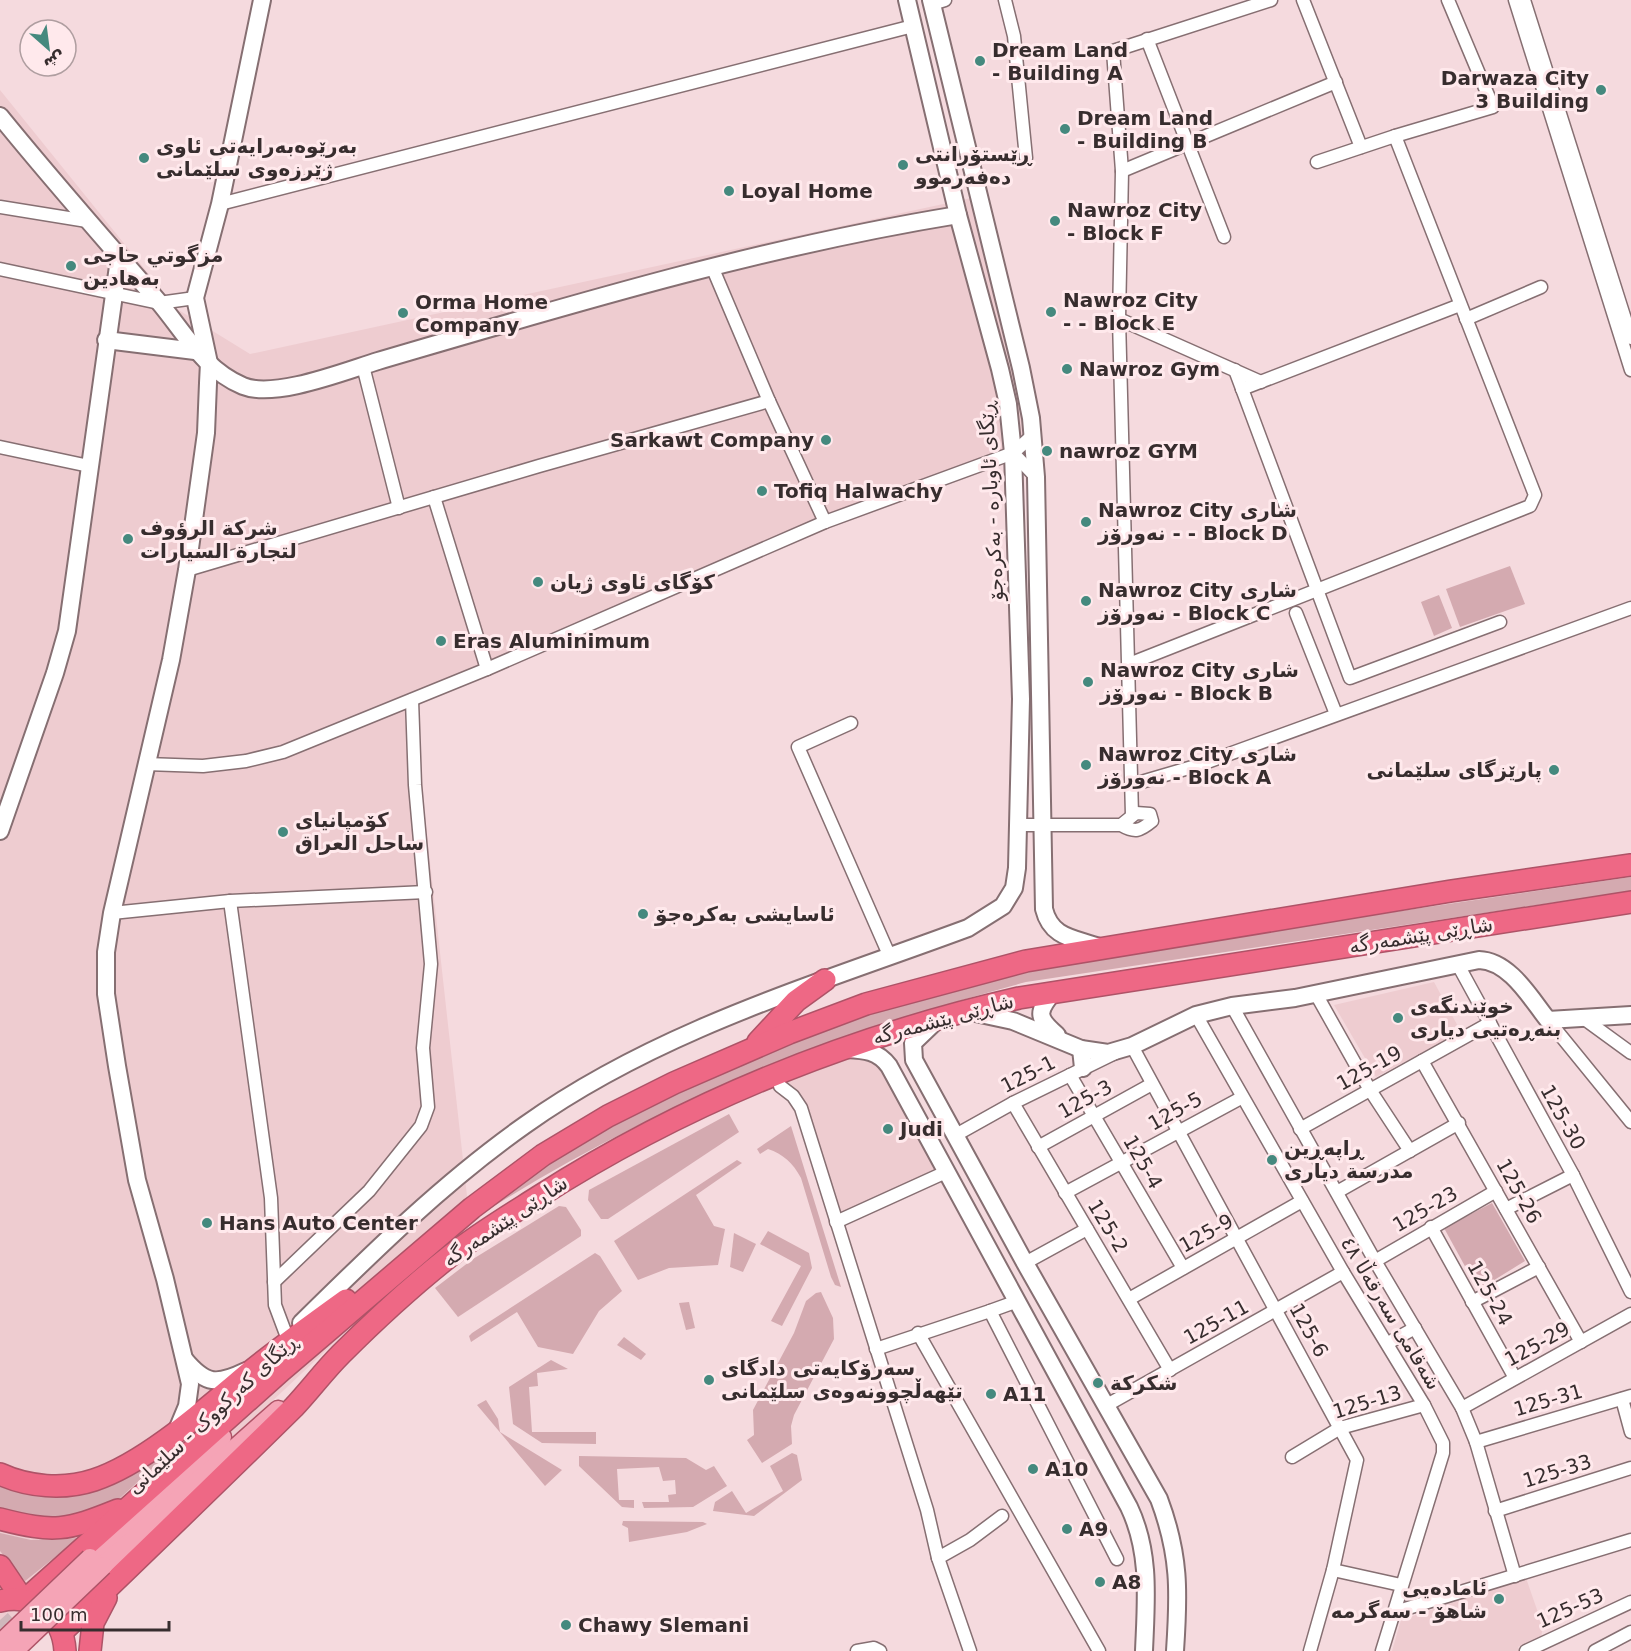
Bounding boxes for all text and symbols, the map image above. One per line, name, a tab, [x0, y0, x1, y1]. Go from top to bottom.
north arrow	[18, 18, 78, 78]
place label: Dream Land - Building A	[992, 38, 1128, 85]
text: ش	[41, 47, 69, 74]
marker: Dream Land - Building A	[973, 54, 987, 68]
place label: Darwaza City 3 Building	[1441, 66, 1589, 113]
marker: Darwaza City 3 Building	[1594, 83, 1608, 97]
place label: Dream Land - Building B	[1077, 106, 1213, 153]
marker: Dream Land - Building B	[1058, 122, 1072, 136]
place label: بەرێوەبەرایەتی ئاوی ژێرزەوی سلێمانی	[156, 134, 357, 181]
place label: ڕێستۆرانتی دەفەرموو	[914, 142, 1034, 189]
marker: بەرێوەبەرایەتی ئاوی ژێرزەوی سلێمانی	[137, 151, 151, 165]
marker: ڕێستۆرانتی دەفەرموو	[896, 158, 910, 172]
place label: Loyal Home	[741, 179, 873, 203]
marker: Loyal Home	[722, 184, 736, 198]
place label: Nawroz City - Block F	[1067, 198, 1202, 245]
marker: Nawroz City - Block F	[1048, 214, 1062, 228]
place label: مزگوتي حاجی بەهادین	[83, 243, 223, 290]
marker: مزگوتي حاجی بەهادین	[64, 259, 78, 273]
place label: Nawroz City - - Block E	[1063, 288, 1198, 335]
place label: Orma Home Company	[415, 290, 548, 337]
marker: Nawroz City - - Block E	[1044, 305, 1058, 319]
marker: Orma Home Company	[396, 306, 410, 320]
place label: Nawroz Gym	[1079, 357, 1220, 381]
marker: Nawroz Gym	[1060, 362, 1074, 376]
street label: ڕێگای ئاوبارە - بەکرەجۆ	[974, 400, 1008, 602]
place label: Sarkawt Company	[610, 428, 814, 452]
marker: Sarkawt Company	[819, 433, 833, 447]
place label: nawroz GYM	[1059, 439, 1198, 463]
marker: nawroz GYM	[1040, 444, 1054, 458]
place label: Tofiq Halwachy	[774, 479, 943, 503]
marker: Tofiq Halwachy	[755, 484, 769, 498]
place label: Nawroz City شاری نەورۆز - - Block D	[1097, 498, 1297, 545]
marker: Nawroz City شاری نەورۆز - - Block D	[1079, 515, 1093, 529]
place label: شركة الرؤوف لتجارة السيارات	[140, 516, 297, 563]
marker: شركة الرؤوف لتجارة السيارات	[121, 532, 135, 546]
place label: کۆگای ئاوی ژیان	[550, 570, 715, 594]
marker: کۆگای ئاوی ژیان	[531, 575, 545, 589]
place label: Nawroz City شاری نەورۆز - Block C	[1097, 578, 1297, 625]
marker: Nawroz City شاری نەورۆز - Block C	[1079, 594, 1093, 608]
place label: Eras Aluminimum	[453, 629, 650, 653]
marker: Eras Aluminimum	[434, 634, 448, 648]
place label: Nawroz City شاری نەورۆز - Block B	[1099, 658, 1299, 705]
marker: Nawroz City شاری نەورۆز - Block B	[1081, 675, 1095, 689]
place label: Nawroz City شاری نەورۆز - Block A	[1097, 742, 1297, 789]
marker: Nawroz City شاری نەورۆز - Block A	[1079, 758, 1093, 772]
place label: پارێزگای سلێمانی	[1366, 758, 1542, 783]
marker: پارێزگای سلێمانی	[1547, 763, 1561, 777]
place label: کۆمپانیای ساحل العراق	[295, 808, 424, 855]
marker: کۆمپانیای ساحل العراق	[276, 825, 290, 839]
place label: ئاسایشی بەکرەجۆ	[654, 902, 835, 926]
marker: ئاسایشی بەکرەجۆ	[636, 907, 650, 921]
street label: شاڕێی پێشمەرگە	[1347, 912, 1495, 959]
street label: شاڕێی پێشمەرگە	[870, 989, 1017, 1050]
place label: خوێندنگەی بنەڕەتیی دیاری	[1410, 994, 1561, 1041]
marker: خوێندنگەی بنەڕەتیی دیاری	[1391, 1011, 1405, 1025]
street label: 125-19	[1332, 1040, 1406, 1096]
street label: 125-1	[997, 1050, 1059, 1098]
street label: 125-3	[1054, 1074, 1116, 1124]
street label: 125-30	[1535, 1080, 1591, 1154]
street label: 125-5	[1144, 1086, 1206, 1136]
place label: Judi	[898, 1117, 943, 1141]
marker: Judi	[881, 1122, 895, 1136]
street label: 125-4	[1118, 1131, 1168, 1193]
place label: ڕاپەڕین مدرسة ديارى	[1284, 1136, 1413, 1183]
marker: ڕاپەڕین مدرسة ديارى	[1265, 1153, 1279, 1167]
street label: 125-26	[1491, 1154, 1547, 1228]
street label: شاڕێی پێشمەرگە	[438, 1170, 572, 1272]
street label: 125-23	[1388, 1181, 1462, 1237]
street label: 125-2	[1083, 1195, 1133, 1257]
street label: 125-9	[1175, 1208, 1237, 1258]
place label: Hans Auto Center	[219, 1211, 418, 1235]
marker: Hans Auto Center	[200, 1216, 214, 1230]
street label: شەقامی سەرقەڵا ٤٨	[1336, 1232, 1447, 1394]
street label: 125-24	[1462, 1256, 1518, 1330]
street label: 125-11	[1179, 1294, 1253, 1350]
street label: 125-6	[1284, 1299, 1334, 1361]
street label: 125-29	[1500, 1316, 1574, 1372]
street label: ڕێگای کەرکووک - سلێمانی	[122, 1328, 302, 1499]
place label: سەرۆکایەتی دادگای تێهەڵچوونەوەی سلێمانی	[721, 1356, 963, 1404]
place label: شكركة	[1110, 1371, 1178, 1395]
marker: سەرۆکایەتی دادگای تێهەڵچوونەوەی سلێمانی	[702, 1373, 716, 1387]
marker: شكركة	[1091, 1376, 1105, 1390]
street label: 125-31	[1511, 1379, 1585, 1421]
street label: 125-13	[1330, 1380, 1404, 1424]
place label: A11	[1003, 1382, 1046, 1406]
marker: A11	[984, 1387, 998, 1401]
street label: 125-33	[1520, 1449, 1594, 1493]
place label: A10	[1045, 1457, 1088, 1481]
marker: A10	[1026, 1462, 1040, 1476]
place label: A9	[1079, 1517, 1108, 1541]
marker: A9	[1060, 1522, 1074, 1536]
place label: A8	[1112, 1570, 1141, 1594]
marker: A8	[1093, 1575, 1107, 1589]
place label: ئامادەیی شاهۆ - سەگرمە	[1331, 1576, 1487, 1623]
street label: 125-53	[1533, 1583, 1607, 1633]
marker: ئامادەیی شاهۆ - سەگرمە	[1492, 1592, 1506, 1606]
scale bar	[21, 1594, 170, 1632]
text: 100 m	[30, 1604, 88, 1625]
place label: Chawy Slemani	[578, 1613, 749, 1637]
marker: Chawy Slemani	[559, 1618, 573, 1632]

